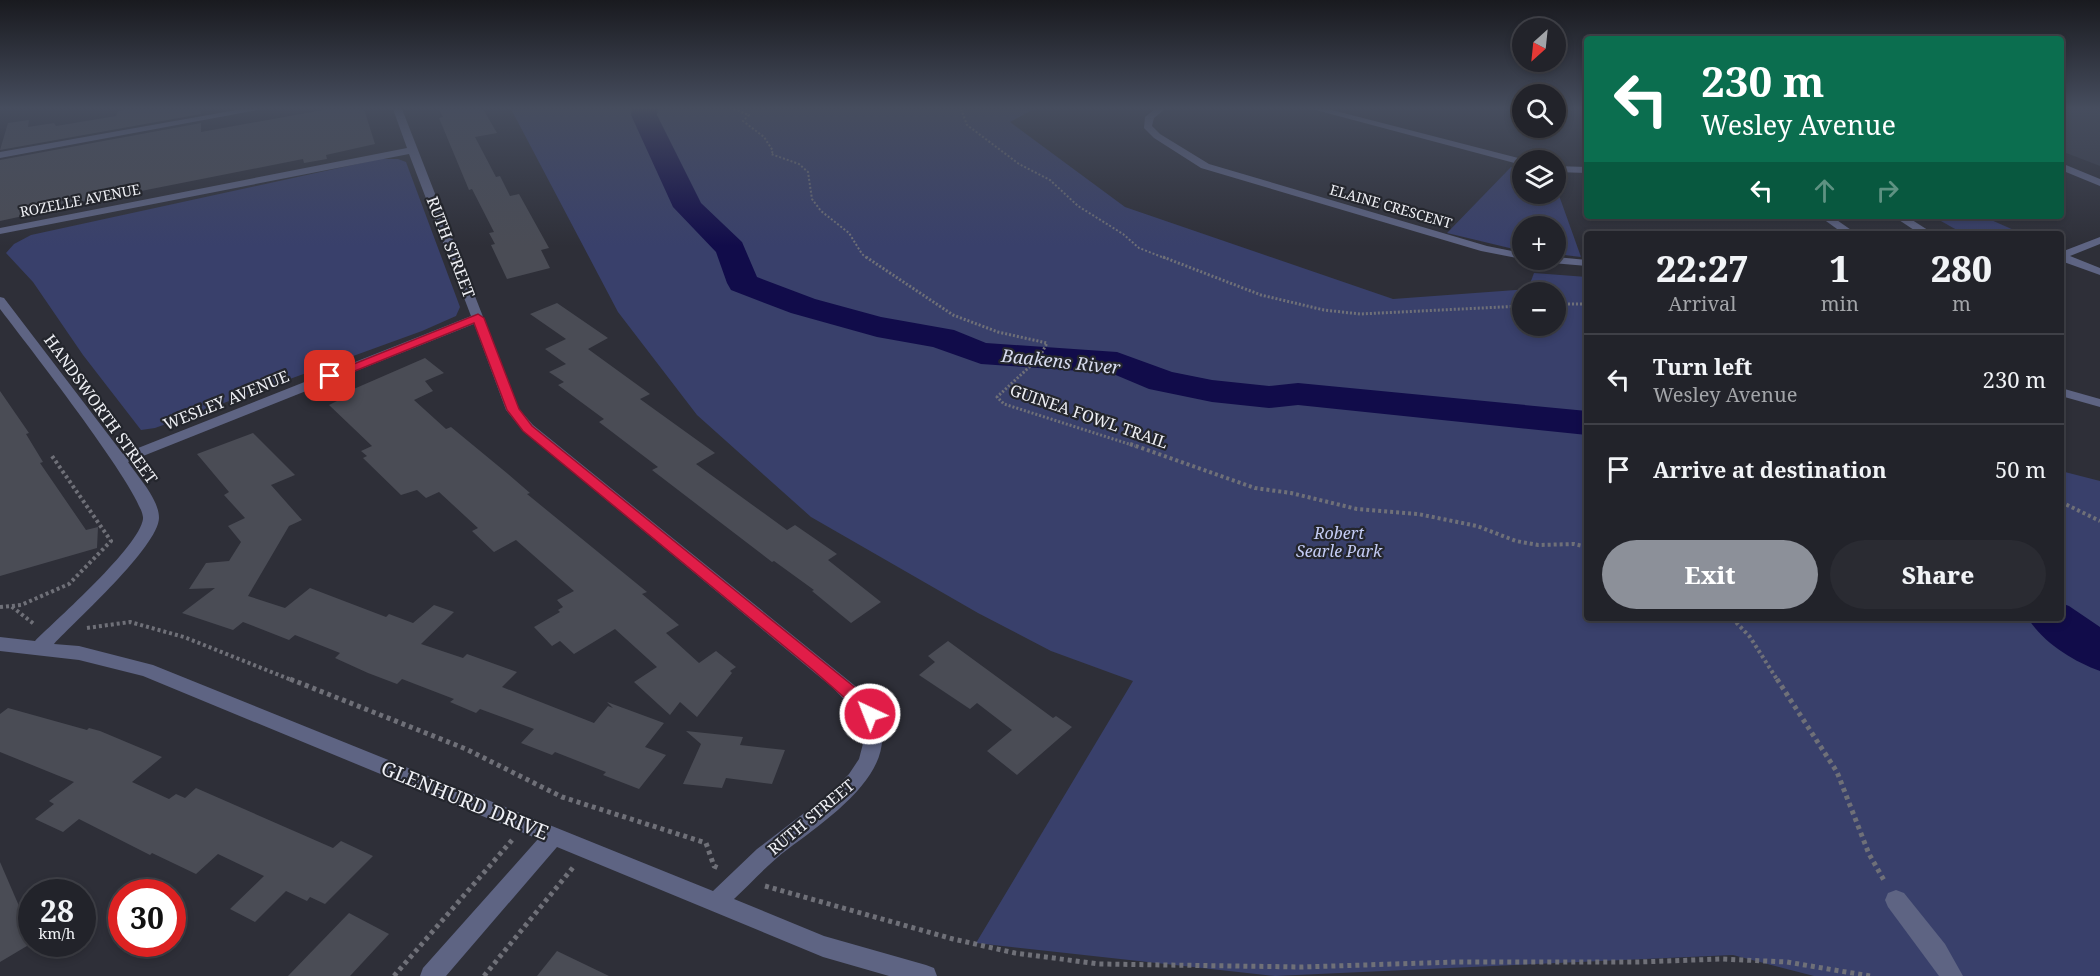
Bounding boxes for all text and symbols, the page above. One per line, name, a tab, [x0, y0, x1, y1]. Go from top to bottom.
north arrow	[1512, 18, 1566, 72]
map controls	[1512, 18, 1566, 336]
text: 230 m	[1701, 52, 1825, 109]
icon: left	[1602, 60, 1680, 138]
button: search	[1512, 84, 1566, 138]
text: Wesley Avenue	[1701, 106, 1896, 143]
button: layers	[1512, 150, 1566, 204]
icon: left	[1745, 174, 1778, 207]
icon: ahead	[1808, 174, 1841, 207]
icon: right	[1871, 174, 1904, 207]
street label: ROZELLE AVENUE	[18, 179, 142, 221]
street label: ELAINE CRESCENT	[1328, 179, 1455, 233]
street label: RUTH STREET	[422, 193, 480, 301]
button: +	[1512, 216, 1566, 270]
text: 22:27	[1656, 244, 1749, 293]
text: 1	[1830, 244, 1850, 293]
text: 280	[1931, 244, 1992, 293]
button: −	[1512, 282, 1566, 336]
text: Arrival	[1668, 290, 1737, 317]
text: min	[1821, 290, 1859, 317]
text: m	[1952, 290, 1971, 317]
street label: HANDSWORTH STREET	[39, 330, 163, 488]
water label: Baakens River	[999, 343, 1122, 379]
pin	[304, 350, 355, 401]
text: Turn left	[1653, 351, 1752, 381]
icon: arrive	[313, 359, 346, 392]
icon: left	[1602, 363, 1635, 396]
text: 230 m	[1983, 364, 2046, 394]
street label: WESLEY AVENUE	[160, 365, 292, 435]
street label: GUINEA FOWL TRAIL	[1007, 379, 1171, 453]
text: Wesley Avenue	[1653, 381, 1797, 408]
icon: arrive	[1602, 453, 1635, 486]
text: Arrive at destination	[1653, 454, 1887, 484]
text: 50 m	[1995, 454, 2046, 484]
park label: Robert Searle Park	[1296, 522, 1383, 562]
button: Exit	[1602, 540, 1818, 609]
button: Share	[1830, 540, 2046, 609]
position arrow	[838, 682, 902, 746]
street label: GLENHURD DRIVE	[377, 754, 553, 846]
street label: RUTH STREET	[763, 774, 859, 860]
speed limit sign: 30	[108, 879, 186, 957]
text: 28	[40, 890, 74, 931]
text: km/h	[39, 923, 75, 943]

